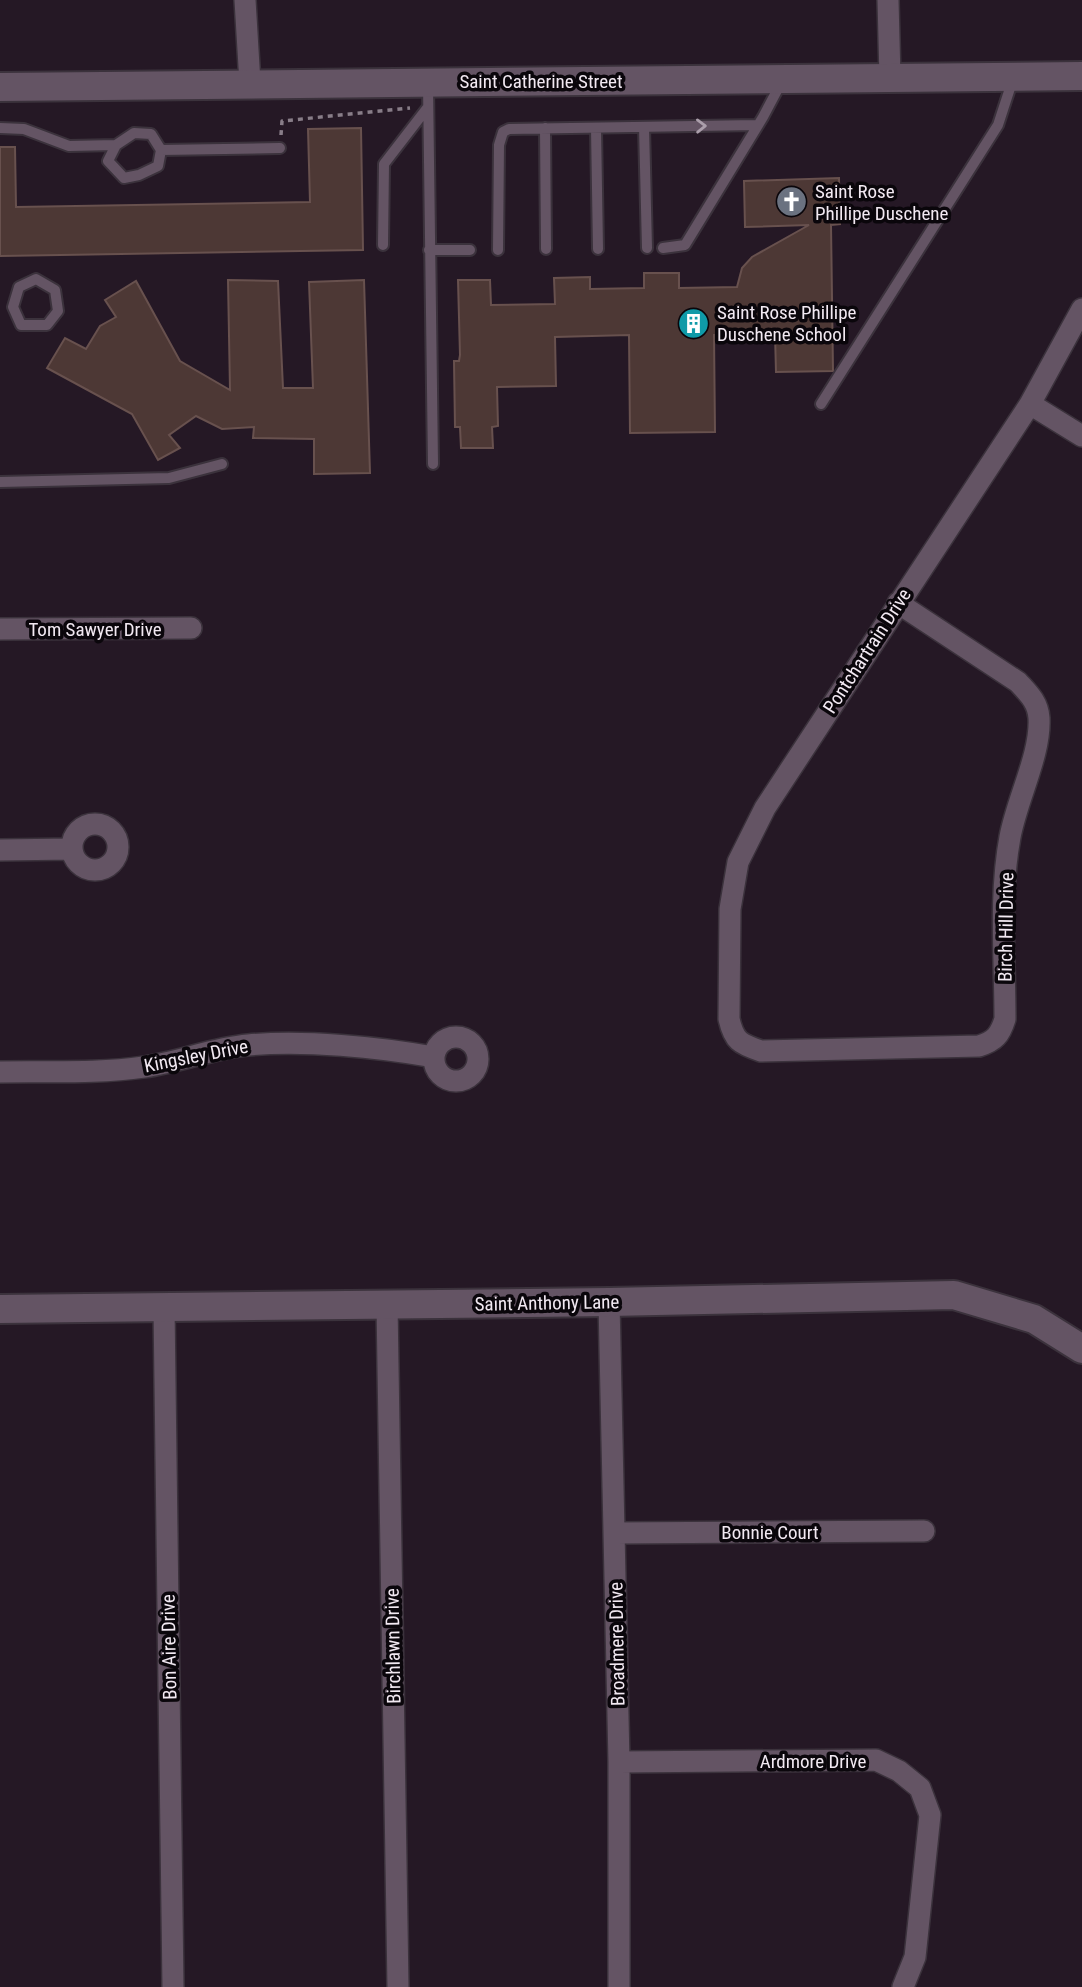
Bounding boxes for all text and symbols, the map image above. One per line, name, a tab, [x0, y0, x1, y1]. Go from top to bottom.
street label: Saint Catherine Street	[459, 70, 623, 93]
one-way arrow	[696, 118, 706, 134]
place label: Saint Rose Phillipe Duschene	[815, 180, 949, 225]
church icon: Saint Rose Phillipe Duschene	[775, 185, 809, 219]
place label: Saint Rose Phillipe Duschene School	[717, 301, 857, 346]
building icon: Saint Rose Phillipe Duschene School	[677, 306, 711, 340]
street label: Pontchartrain Drive	[818, 584, 916, 718]
street label: Tom Sawyer Drive	[28, 618, 162, 641]
street label: Birch Hill Drive	[994, 872, 1018, 982]
street label: Kingsley Drive	[142, 1035, 250, 1077]
street label: Saint Anthony Lane	[474, 1290, 620, 1316]
street label: Bonnie Court	[721, 1521, 819, 1544]
street label: Broadmere Drive	[604, 1582, 630, 1706]
street label: Birchlawn Drive	[380, 1588, 406, 1704]
street label: Bon Aire Drive	[157, 1594, 181, 1700]
street label: Ardmore Drive	[760, 1750, 866, 1773]

